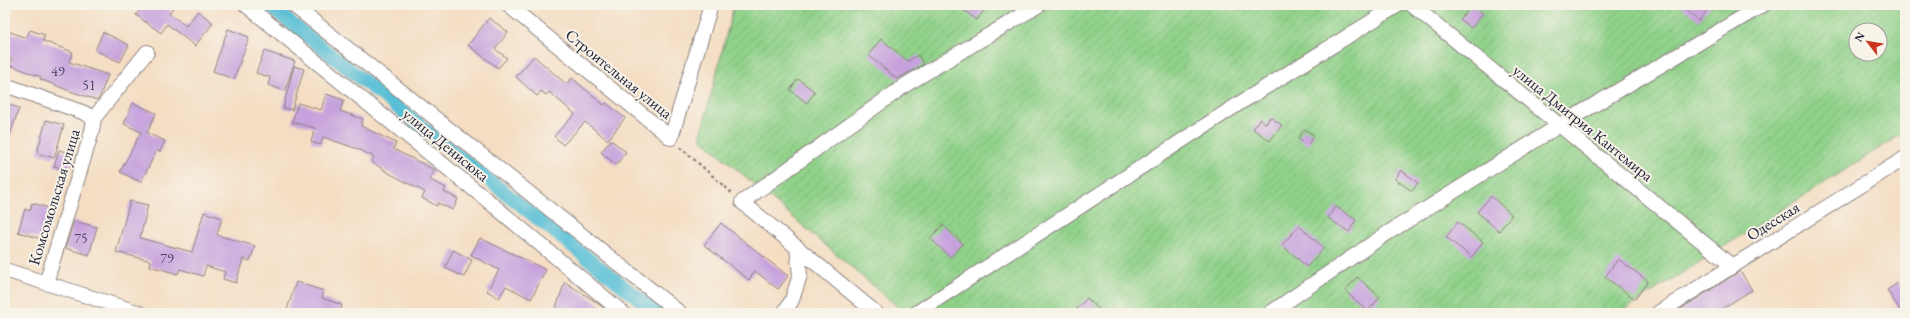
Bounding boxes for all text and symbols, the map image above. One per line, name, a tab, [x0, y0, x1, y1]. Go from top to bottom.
north arrow	[1848, 22, 1888, 62]
street label: Строительная улица	[561, 24, 677, 124]
text: N	[1851, 29, 1868, 44]
street label: улица Дмитрия Кантемира	[1508, 60, 1658, 187]
house number: 49	[51, 62, 65, 80]
house number: 51	[82, 76, 96, 94]
street label: улица Денисюка	[398, 104, 494, 187]
street label: Комсомольская улица	[23, 126, 85, 268]
street label: Одесская	[1743, 197, 1803, 245]
house number: 75	[74, 229, 88, 247]
house number: 79	[160, 249, 174, 267]

